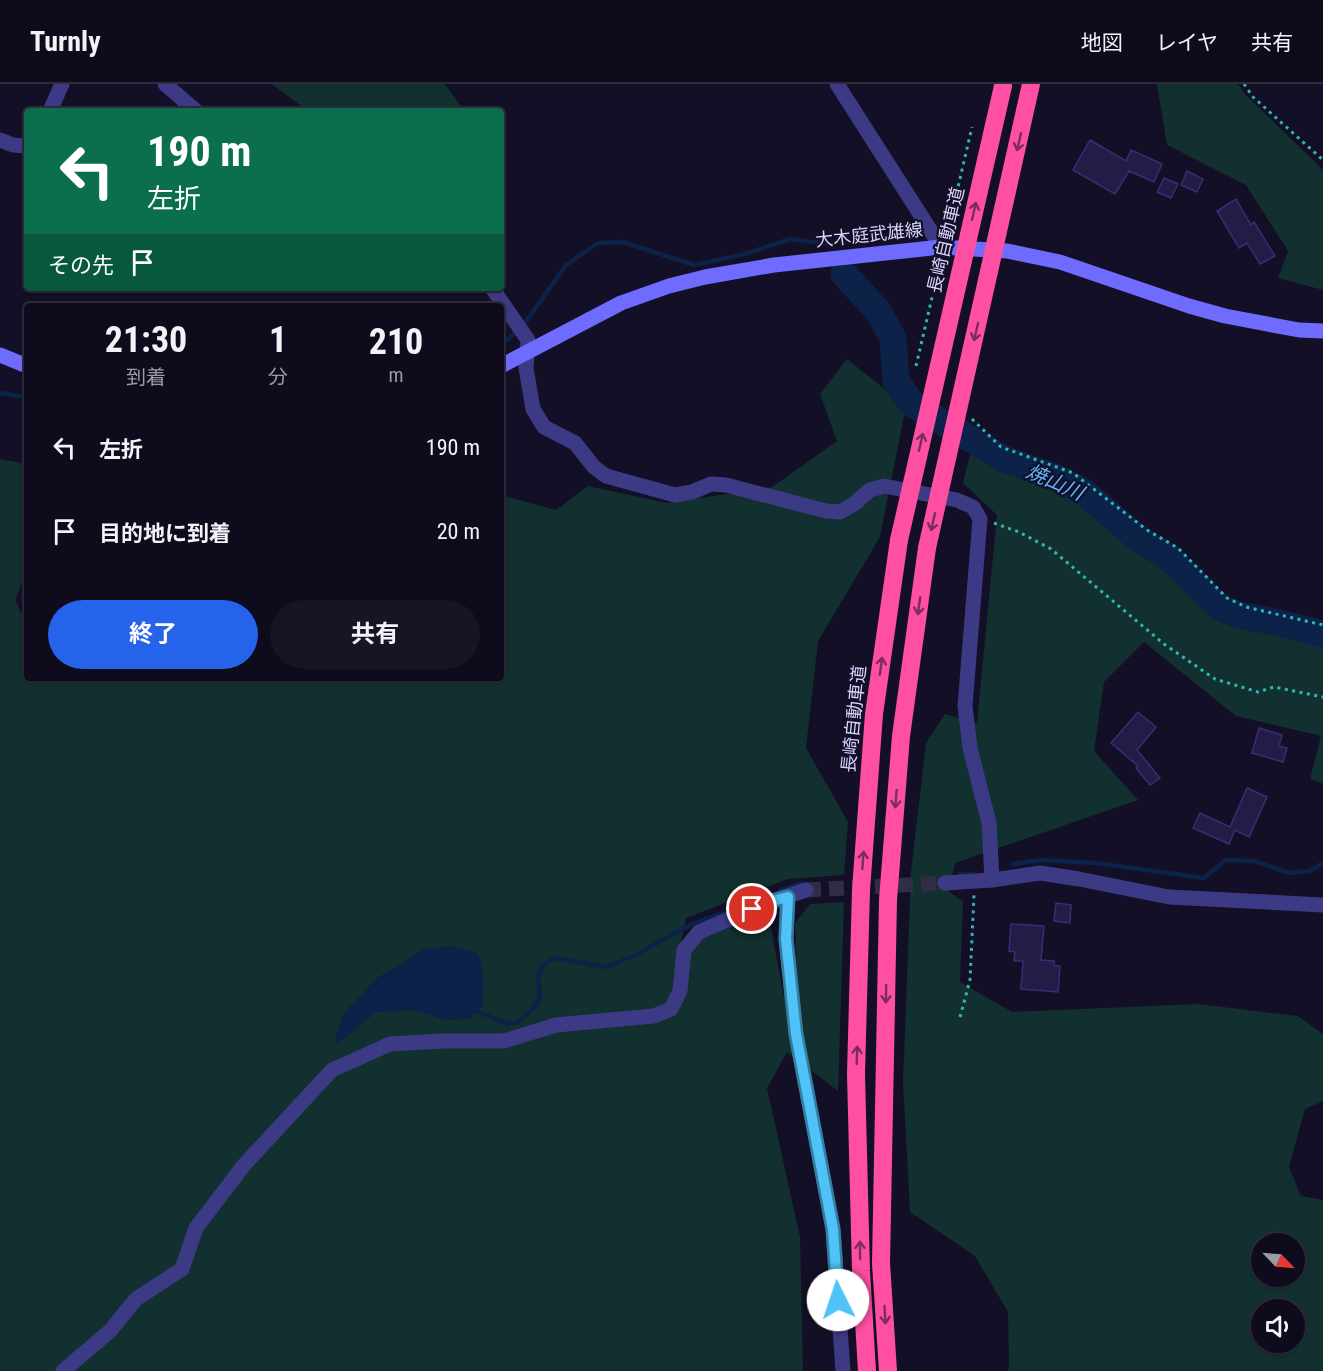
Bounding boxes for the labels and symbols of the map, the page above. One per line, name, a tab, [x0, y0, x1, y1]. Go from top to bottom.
one-way arrow	[1012, 132, 1024, 151]
street label: 長崎自動車道	[923, 185, 968, 295]
one-way arrow	[969, 202, 981, 221]
street label: 大木庭武雄線	[814, 218, 924, 251]
one-way arrow	[969, 322, 981, 341]
one-way arrow	[916, 433, 928, 452]
water label: 焼山川	[1023, 459, 1089, 506]
one-way arrow	[927, 512, 938, 531]
one-way arrow	[914, 596, 925, 615]
one-way arrow	[875, 656, 886, 676]
street label: 長崎自動車道	[837, 664, 870, 774]
one-way arrow	[890, 789, 901, 809]
one-way arrow	[858, 850, 869, 870]
pin	[726, 883, 777, 934]
one-way arrow	[880, 984, 892, 1004]
one-way arrow	[851, 1045, 862, 1065]
north arrow	[1251, 1233, 1305, 1287]
one-way arrow	[854, 1240, 866, 1260]
position arrow	[806, 1268, 870, 1332]
one-way arrow	[879, 1305, 890, 1324]

